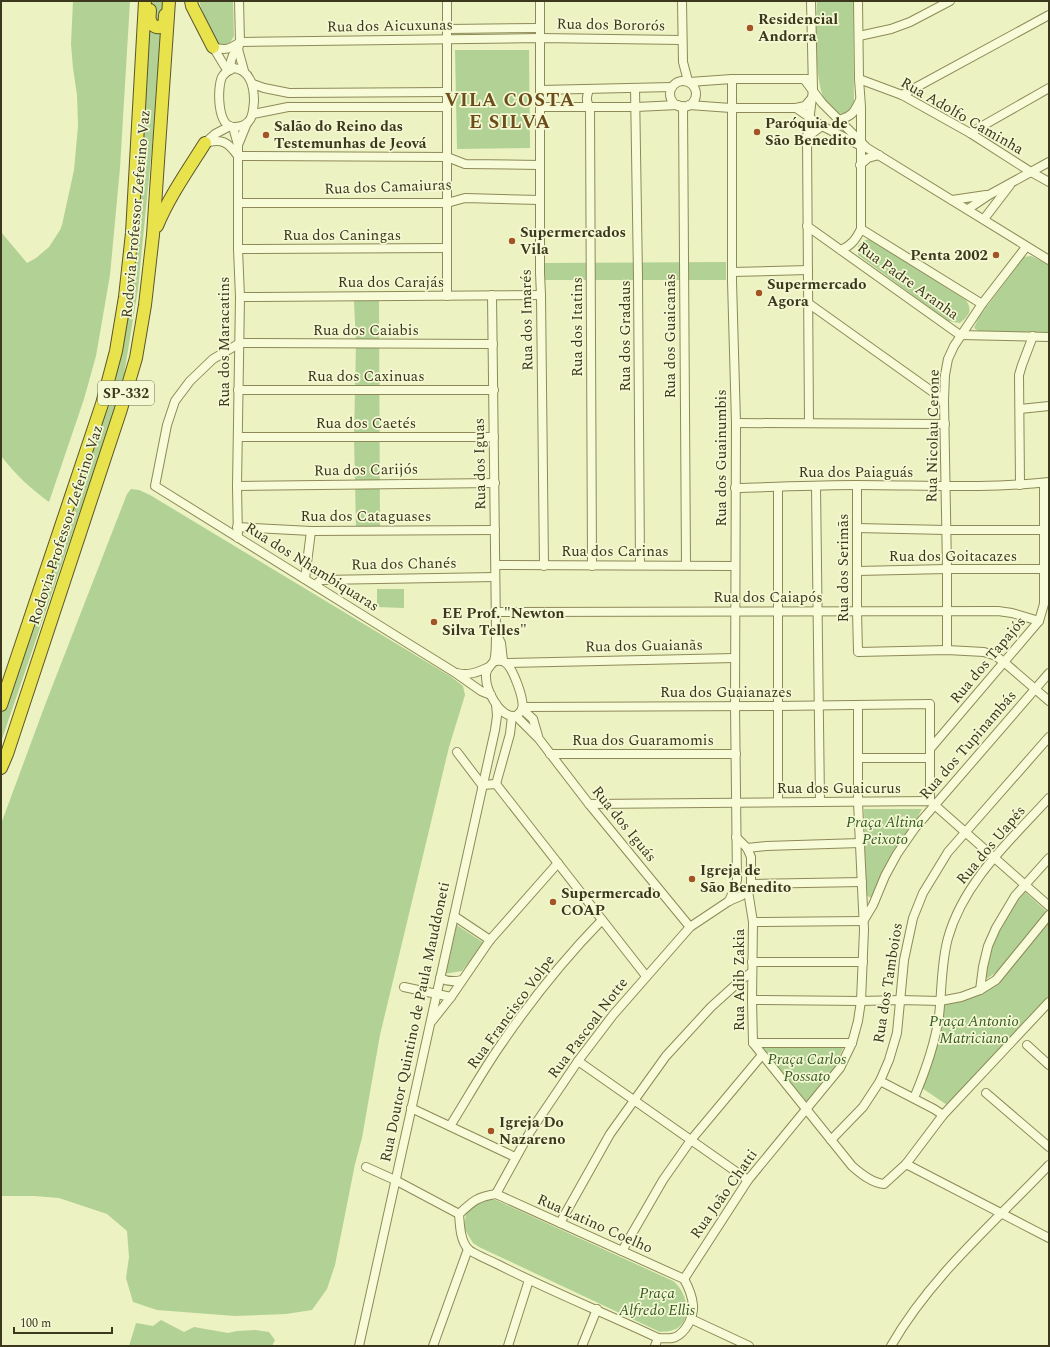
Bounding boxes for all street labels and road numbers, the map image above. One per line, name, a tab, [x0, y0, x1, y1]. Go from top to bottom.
street label: Rua dos Aicuxunas	[327, 13, 453, 39]
street label: Rua dos Bororós	[556, 13, 666, 37]
street label: Rua Adolfo Caminha	[896, 71, 1028, 161]
street label: Rodovia Professor Zeferino Vaz	[115, 109, 157, 319]
street label: Rua dos Camaiuras	[324, 173, 452, 201]
street label: Rua dos Caningas	[283, 224, 401, 247]
street label: Rua Padre Aranha	[852, 236, 964, 326]
street label: Rua dos Imarés	[515, 269, 539, 371]
street label: Rua dos Carajás	[338, 271, 444, 294]
street label: Rua dos Guaicanãs	[659, 273, 682, 399]
street label: Rua dos Maracatins	[213, 276, 236, 408]
street label: Rua dos Itatins	[566, 277, 589, 377]
street label: Rua dos Gradaus	[614, 280, 637, 392]
street label: Rua dos Caiabis	[313, 319, 419, 342]
street label: Rua dos Caxinuas	[307, 365, 425, 388]
street label: Rua Nicolau Cerone	[920, 369, 946, 503]
road number: SP-332	[98, 381, 154, 405]
street label: Rua dos Guainumbis	[710, 389, 733, 527]
street label: Rua dos Caetés	[316, 412, 416, 435]
street label: Rua dos Iguas	[468, 418, 492, 510]
street label: Rodovia Professor Zeferino Vaz	[23, 422, 109, 628]
street label: Rua dos Carijós	[314, 458, 418, 482]
street label: Rua dos Paiaguás	[798, 461, 914, 484]
street label: Rua dos Cataguases	[300, 505, 432, 528]
street label: Rua dos Serimãs	[832, 514, 855, 622]
street label: Rua dos Nhambiquaras	[241, 516, 383, 618]
street label: Rua dos Carinas	[561, 540, 669, 563]
street label: Rua dos Goitacazes	[889, 545, 1017, 568]
street label: Rua dos Chanés	[351, 552, 457, 576]
street label: Rua dos Caiapós	[713, 586, 823, 609]
street label: Rua dos Tapajós	[944, 611, 1032, 709]
street label: Rua dos Guaianãs	[585, 633, 703, 659]
street label: Rua dos Guaianazes	[660, 681, 792, 704]
street label: Rua dos Tupinambás	[914, 685, 1022, 805]
street label: Rua dos Guaramomis	[572, 729, 714, 752]
street label: Rua dos Guaicurus	[777, 777, 901, 800]
street label: Rua dos Iguás	[586, 781, 662, 867]
street label: Rua dos Uapés	[951, 800, 1031, 890]
street label: Rua Doutor Quintino de Paula Mauddoneti	[374, 880, 456, 1164]
street label: Rua dos Tamboios	[867, 921, 909, 1045]
street label: Rua Adib Zakia	[728, 928, 751, 1031]
street label: Rua Francisco Volpe	[462, 950, 560, 1074]
street label: Rua Pascoal Notte	[542, 973, 634, 1083]
street label: Rua João Chatti	[685, 1145, 763, 1243]
street label: Rua Latino Coelho	[534, 1188, 656, 1260]

